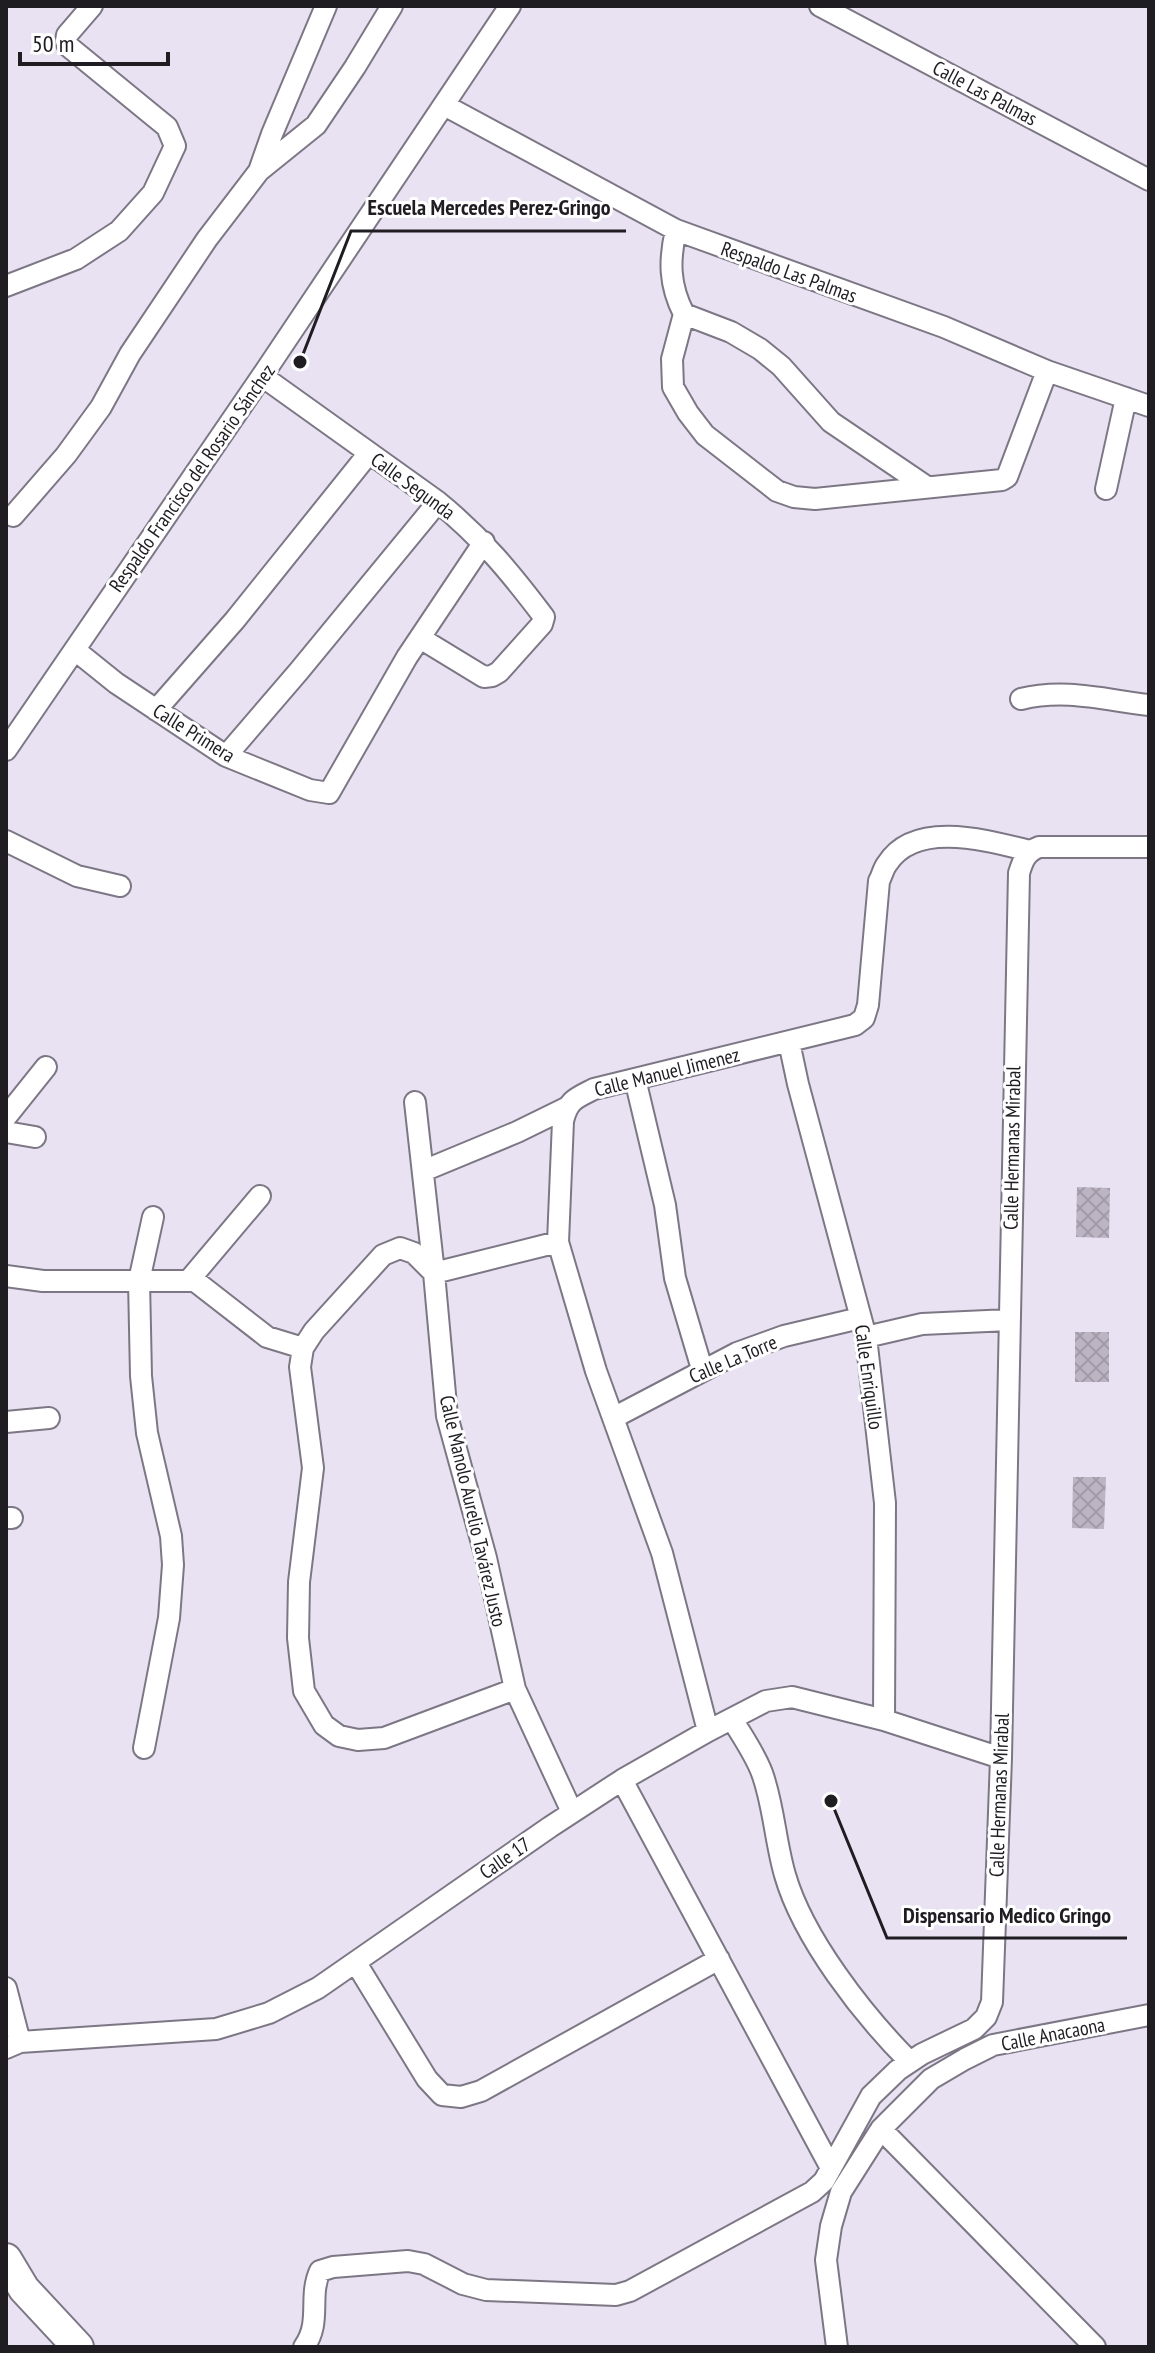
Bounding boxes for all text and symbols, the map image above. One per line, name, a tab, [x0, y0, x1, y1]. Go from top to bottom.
scale bar	[20, 16, 168, 66]
text: 50 m	[32, 28, 74, 59]
street label: Calle Las Palmas	[928, 55, 1042, 132]
callout: Escuela Mercedes Perez-Gringo	[351, 185, 626, 231]
text: Escuela Mercedes Perez-Gringo	[368, 193, 611, 221]
street label: Respaldo Las Palmas	[718, 235, 861, 309]
street label: Respaldo Francisco del Rosario Sánchez	[103, 359, 281, 597]
street label: Calle Segunda	[366, 447, 460, 525]
street label: Calle Primera	[148, 698, 240, 768]
street label: Calle Manuel Jimenez	[592, 1041, 742, 1103]
street label: Calle Hermanas Mirabal	[998, 1066, 1026, 1230]
street label: Calle Enriquillo	[849, 1323, 889, 1431]
street label: Calle La Torre	[685, 1329, 781, 1389]
street label: Calle Manolo Aurelio Tavárez Justo	[434, 1393, 512, 1629]
street label: Calle Hermanas Mirabal	[983, 1712, 1015, 1877]
street label: Calle 17	[474, 1831, 536, 1885]
callout: Dispensario Medico Gringo	[887, 1892, 1127, 1938]
text: Dispensario Medico Gringo	[903, 1901, 1111, 1929]
street label: Calle Anacaona	[999, 2011, 1107, 2057]

